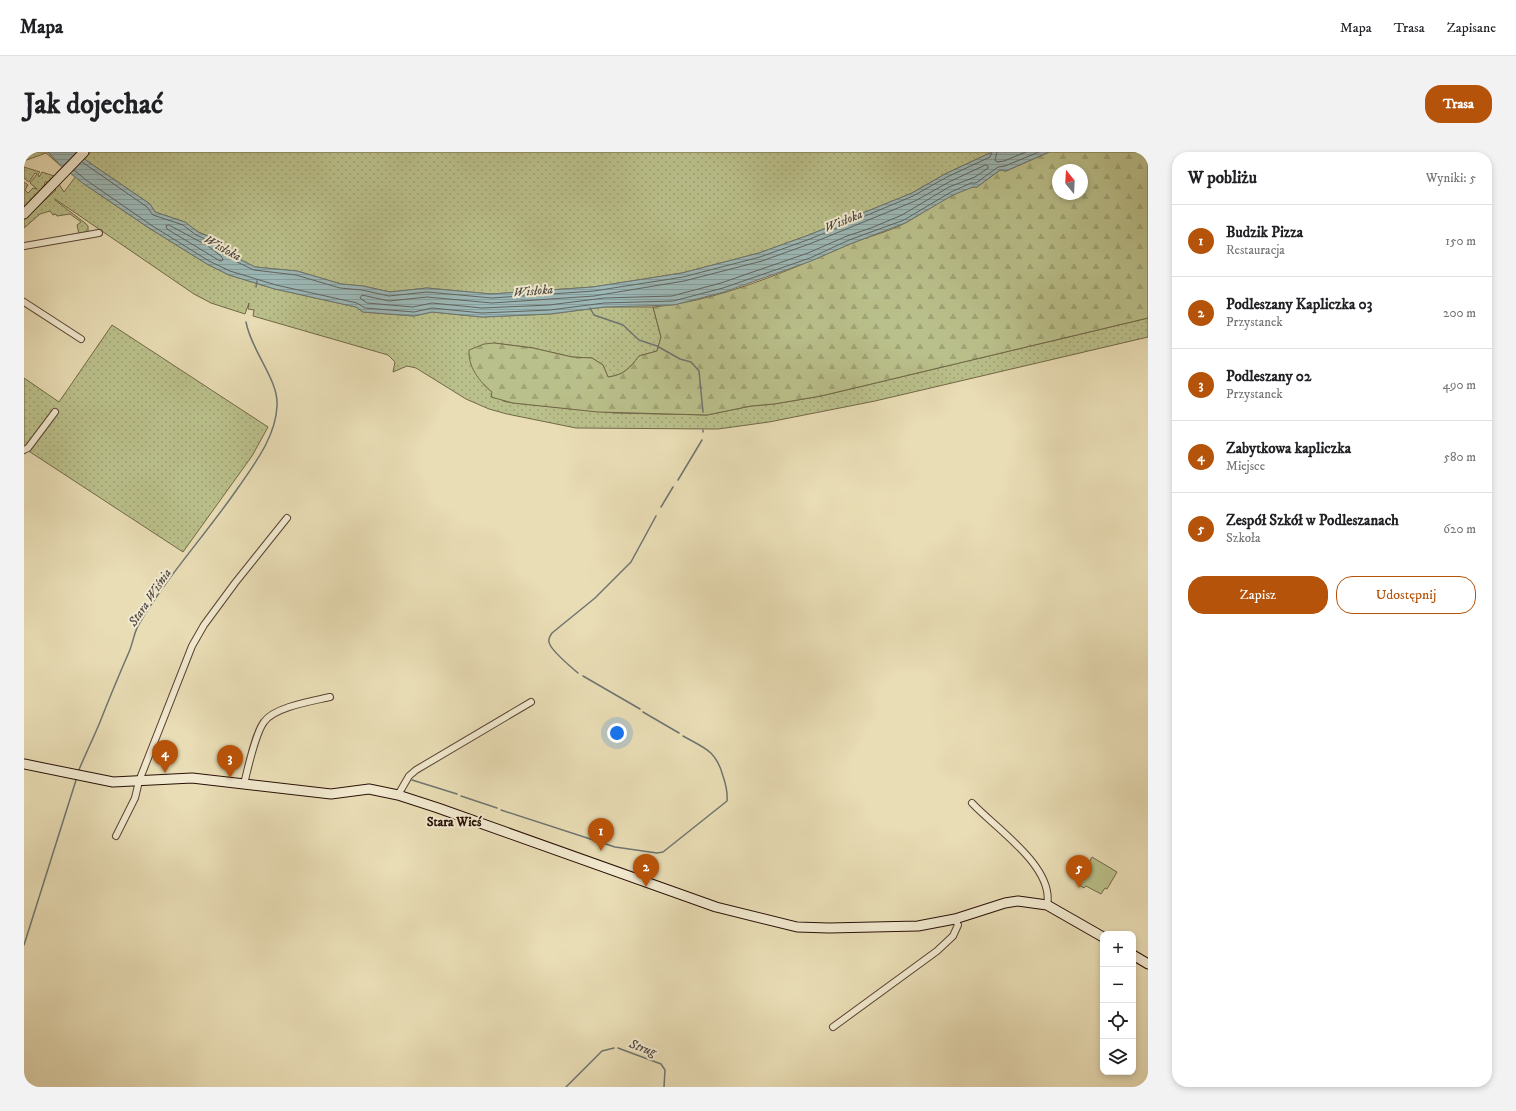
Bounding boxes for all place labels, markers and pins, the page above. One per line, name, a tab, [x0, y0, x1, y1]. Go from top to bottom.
pin: 4	[152, 740, 178, 773]
pin: 3	[217, 745, 243, 778]
pin: 1	[588, 818, 614, 851]
pin: 2	[633, 854, 659, 887]
pin: 5	[1066, 855, 1092, 888]

